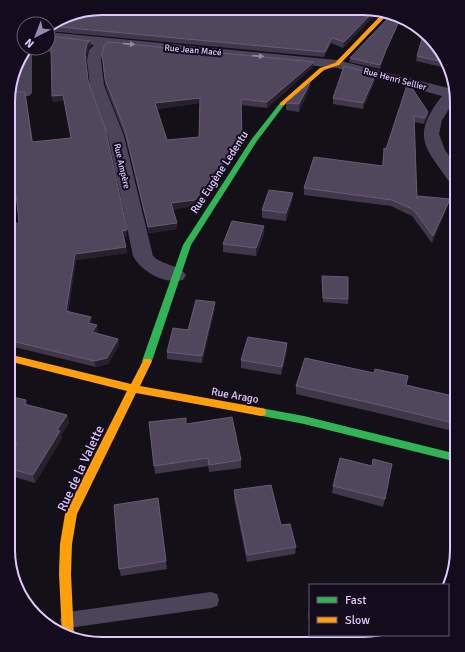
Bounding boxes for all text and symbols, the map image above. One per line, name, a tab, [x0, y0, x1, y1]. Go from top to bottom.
north arrow	[16, 16, 56, 56]
text: N	[22, 36, 37, 50]
one-way arrow	[123, 40, 135, 47]
street label: Rue Jean Macé	[164, 43, 222, 59]
one-way arrow	[252, 53, 264, 59]
street label: Rue Henri Sellier	[362, 66, 428, 93]
street label: Rue Eugène Ledentu	[188, 129, 251, 216]
street label: Rue Ampère	[111, 142, 132, 190]
street label: Rue Arago	[210, 385, 260, 406]
street label: Rue de la Valette	[54, 423, 108, 514]
legend	[309, 584, 449, 636]
text: Fast	[345, 593, 366, 608]
text: Slow	[345, 613, 370, 628]

